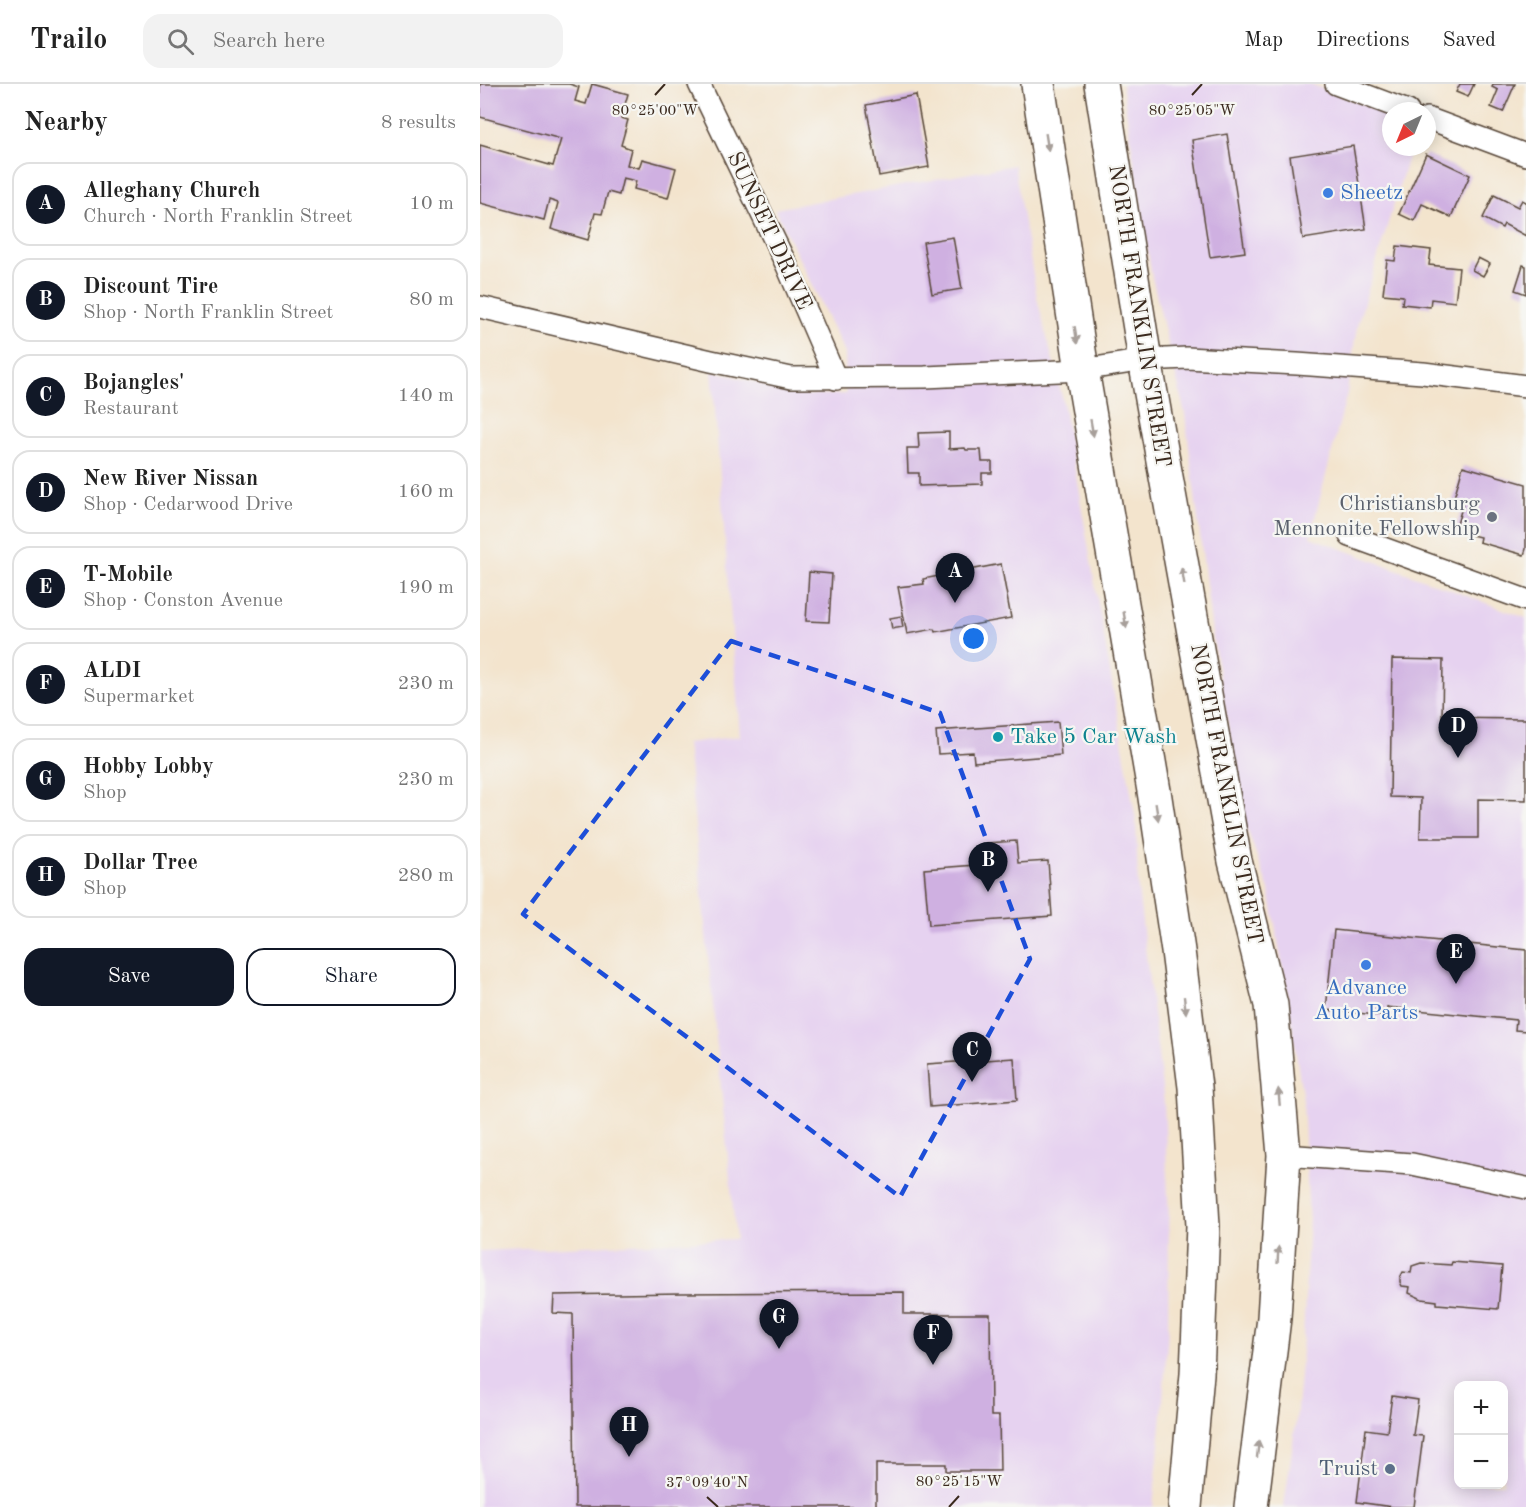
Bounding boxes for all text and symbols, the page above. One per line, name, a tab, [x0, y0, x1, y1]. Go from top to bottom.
search box	[143, 14, 563, 68]
icon: search	[164, 25, 197, 58]
text: Trailo	[30, 27, 107, 55]
text: Search here	[212, 30, 325, 52]
text: Map	[1244, 30, 1283, 51]
text: Directions	[1316, 30, 1410, 51]
text: Saved	[1443, 30, 1496, 51]
north arrow	[1382, 102, 1436, 156]
text: 80°25'00"W	[612, 104, 698, 119]
text: 80°25'05"W	[1149, 104, 1235, 119]
text: Nearby	[24, 110, 108, 136]
text: 8 results	[381, 113, 456, 133]
one-way arrow	[1043, 132, 1052, 151]
street label: SUNSET DRIVE	[723, 149, 815, 313]
street label: NORTH FRANKLIN STREET	[1104, 163, 1174, 469]
text: Alleghany Church	[83, 180, 260, 202]
place label: Sheetz	[1340, 182, 1403, 204]
marker: Sheetz	[1321, 186, 1335, 200]
text: A	[38, 194, 53, 214]
text: 10 m	[409, 194, 454, 214]
text: Church · North Franklin Street	[83, 207, 353, 227]
text: Discount Tire	[83, 276, 218, 298]
text: B	[38, 290, 53, 310]
text: 80 m	[409, 290, 454, 310]
text: Shop · North Franklin Street	[83, 303, 333, 323]
one-way arrow	[1072, 325, 1081, 344]
text: Bojangles'	[83, 372, 184, 394]
text: C	[39, 386, 52, 406]
text: 140 m	[398, 386, 454, 406]
text: Restaurant	[83, 399, 179, 419]
one-way arrow	[1088, 418, 1097, 437]
text: New River Nissan	[83, 468, 258, 490]
text: D	[38, 482, 53, 502]
text: 160 m	[398, 482, 454, 502]
place label: Christiansburg Mennonite Fellowship	[1273, 493, 1480, 540]
text: Shop · Cedarwood Drive	[83, 495, 293, 515]
marker: Christiansburg Mennonite Fellowship	[1485, 510, 1499, 524]
pin: A	[936, 554, 974, 603]
text: T-Mobile	[83, 564, 173, 586]
one-way arrow	[1178, 566, 1187, 585]
text: E	[39, 578, 52, 598]
text: 190 m	[398, 578, 454, 598]
text: Shop · Conston Avenue	[83, 591, 283, 611]
one-way arrow	[1120, 611, 1129, 630]
your location	[959, 624, 988, 653]
street label: NORTH FRANKLIN STREET	[1186, 642, 1266, 946]
text: ALDI	[83, 660, 141, 682]
text: F	[39, 674, 52, 694]
text: 230 m	[398, 674, 454, 694]
text: Supermarket	[83, 687, 194, 707]
pin: D	[1438, 708, 1478, 758]
place label: Take 5 Car Wash	[1010, 726, 1177, 748]
marker: Take 5 Car Wash	[991, 730, 1005, 744]
text: Hobby Lobby	[83, 756, 214, 778]
text: G	[38, 770, 53, 790]
text: 230 m	[398, 770, 454, 790]
text: Shop	[83, 783, 127, 803]
one-way arrow	[1153, 803, 1162, 822]
pin: B	[968, 842, 1008, 892]
text: Dollar Tree	[83, 852, 198, 874]
text: H	[37, 866, 54, 886]
text: 280 m	[398, 866, 454, 886]
text: Shop	[83, 879, 127, 899]
pin: E	[1436, 934, 1476, 984]
button: Save	[24, 948, 234, 1006]
button: Share	[246, 948, 456, 1006]
marker: Advance Auto Parts	[1359, 958, 1373, 972]
place label: Advance Auto Parts	[1314, 977, 1418, 1024]
one-way arrow	[1180, 996, 1189, 1015]
pin: C	[952, 1032, 992, 1082]
one-way arrow	[1274, 1088, 1284, 1107]
one-way arrow	[1273, 1246, 1283, 1265]
pin: G	[760, 1300, 798, 1349]
pin: F	[914, 1316, 952, 1365]
map controls	[1454, 1381, 1508, 1489]
button: +	[1454, 1381, 1508, 1435]
pin: H	[610, 1408, 648, 1457]
button: −	[1454, 1435, 1508, 1489]
one-way arrow	[1254, 1439, 1263, 1458]
place label: Truist	[1318, 1458, 1378, 1480]
marker: Truist	[1383, 1462, 1397, 1476]
text: 80°25'15"W	[916, 1475, 1002, 1490]
text: 37°09'40"N	[666, 1476, 748, 1491]

